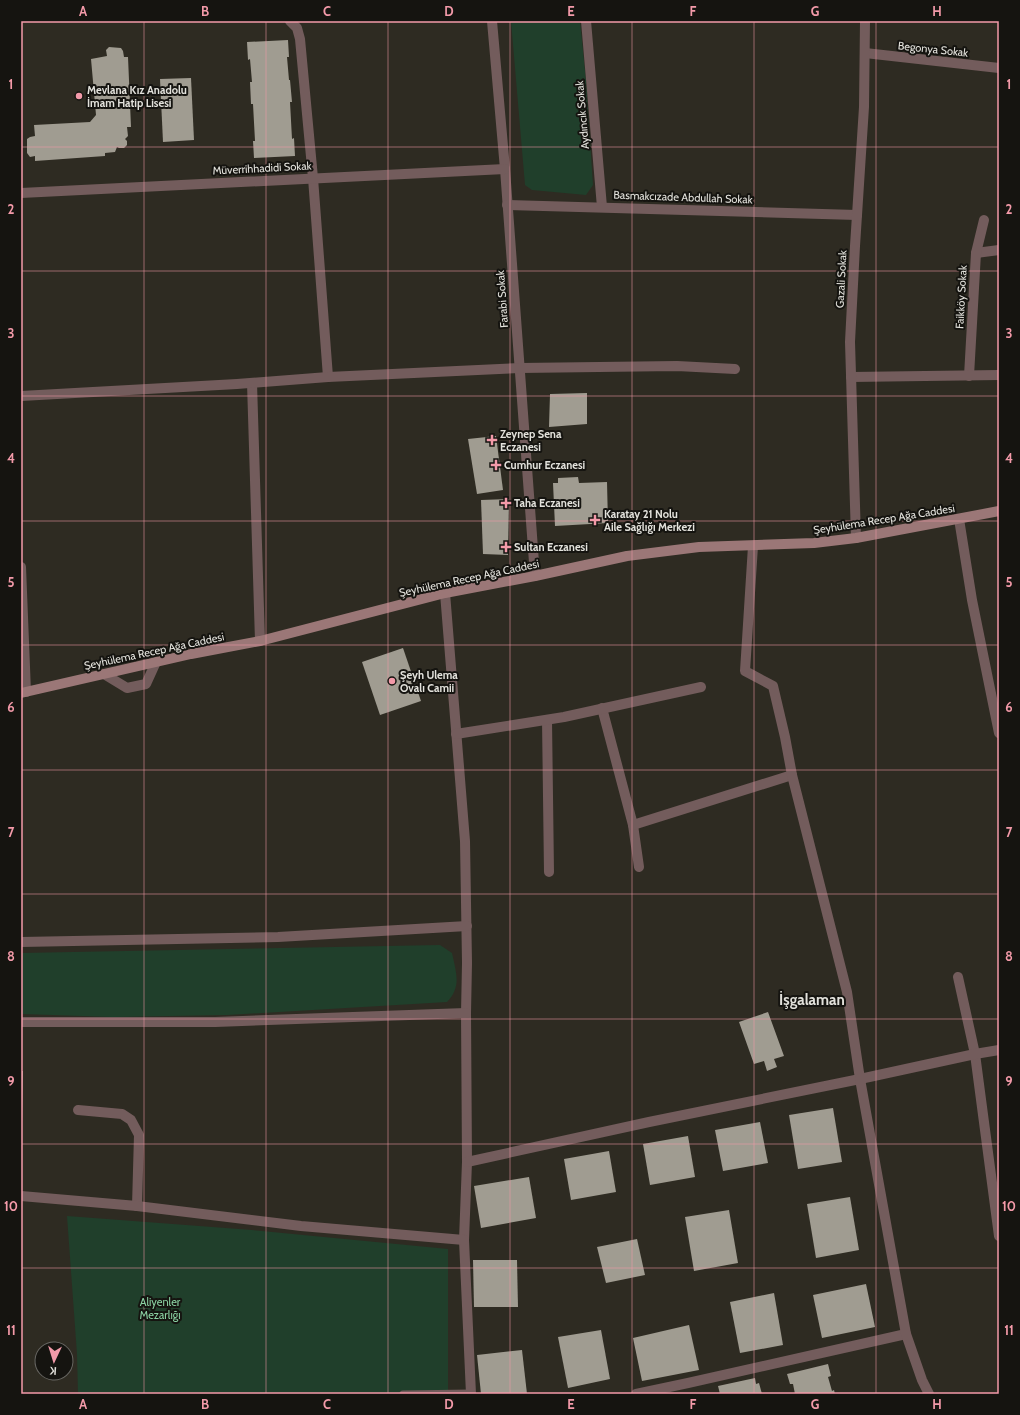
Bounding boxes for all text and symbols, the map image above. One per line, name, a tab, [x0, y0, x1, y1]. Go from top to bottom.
text: A	[79, 3, 88, 19]
text: B	[201, 3, 209, 19]
text: C	[323, 3, 331, 19]
text: D	[444, 3, 454, 19]
text: E	[567, 3, 575, 19]
text: F	[690, 3, 697, 19]
text: G	[811, 3, 820, 19]
text: H	[932, 3, 942, 19]
street label: Begonya Sokak	[897, 38, 969, 60]
text: 1	[9, 76, 13, 92]
text: 1	[1007, 76, 1011, 92]
street label: Aydıncık Sokak	[572, 80, 592, 150]
place label: Mevlana Kız Anadolu İmam Hatip Lisesi	[87, 83, 187, 110]
marker: Mevlana Kız Anadolu İmam Hatip Lisesi	[74, 91, 84, 101]
street label: Müverrihhadidi Sokak	[212, 158, 312, 178]
street label: Basmakcızade Abdullah Sokak	[613, 188, 753, 206]
text: 2	[8, 201, 15, 217]
text: 2	[1006, 201, 1013, 217]
street label: Gazali Sokak	[832, 250, 850, 308]
street label: Faikköy Sokak	[952, 265, 970, 329]
street label: Farabi Sokak	[493, 270, 511, 328]
text: 3	[7, 325, 15, 341]
text: 3	[1005, 325, 1013, 341]
place label: Zeynep Sena Eczanesi	[500, 427, 562, 454]
marker: Zeynep Sena Eczanesi	[487, 435, 497, 445]
text: 4	[7, 450, 15, 466]
text: 4	[1005, 450, 1013, 466]
place label: Cumhur Eczanesi	[504, 458, 585, 472]
marker: Cumhur Eczanesi	[491, 460, 501, 470]
place label: Taha Eczanesi	[514, 496, 580, 510]
marker: Taha Eczanesi	[501, 498, 511, 508]
street label: Şeyhülema Recep Ağa Caddesi	[812, 501, 956, 537]
place label: Karatay 21 Nolu Aile Sağlığı Merkezi	[604, 507, 695, 534]
marker: Karatay 21 Nolu Aile Sağlığı Merkezi	[589, 514, 601, 526]
place label: Sultan Eczanesi	[514, 540, 588, 554]
marker: Sultan Eczanesi	[501, 542, 511, 552]
street label: Şeyhülema Recep Ağa Caddesi	[398, 556, 540, 600]
text: 5	[8, 574, 15, 590]
text: 5	[1006, 574, 1013, 590]
street label: Şeyhülema Recep Ağa Caddesi	[83, 629, 225, 673]
place label: Şeyh Ulema Ovalı Camii	[400, 668, 458, 695]
marker: Şeyh Ulema Ovalı Camii	[387, 676, 397, 686]
text: 6	[7, 699, 15, 715]
text: 6	[1005, 699, 1013, 715]
text: 7	[8, 824, 15, 840]
text: 7	[1006, 824, 1013, 840]
text: 8	[7, 948, 15, 964]
text: 8	[1005, 948, 1013, 964]
district label: İşgalaman	[779, 991, 845, 1009]
text: 9	[7, 1073, 15, 1089]
text: 9	[1005, 1073, 1013, 1089]
text: 10	[4, 1198, 18, 1214]
text: 10	[1002, 1198, 1016, 1214]
park label: Aliyenler Mezarlığı	[139, 1295, 181, 1322]
text: 11	[6, 1322, 16, 1338]
text: 11	[1004, 1322, 1014, 1338]
north arrow	[34, 1341, 74, 1381]
text: K	[49, 1364, 57, 1378]
text: A	[79, 1396, 88, 1412]
text: B	[201, 1396, 209, 1412]
text: C	[323, 1396, 331, 1412]
text: D	[444, 1396, 454, 1412]
text: E	[567, 1396, 575, 1412]
text: F	[690, 1396, 697, 1412]
text: G	[811, 1396, 820, 1412]
text: H	[932, 1396, 942, 1412]

